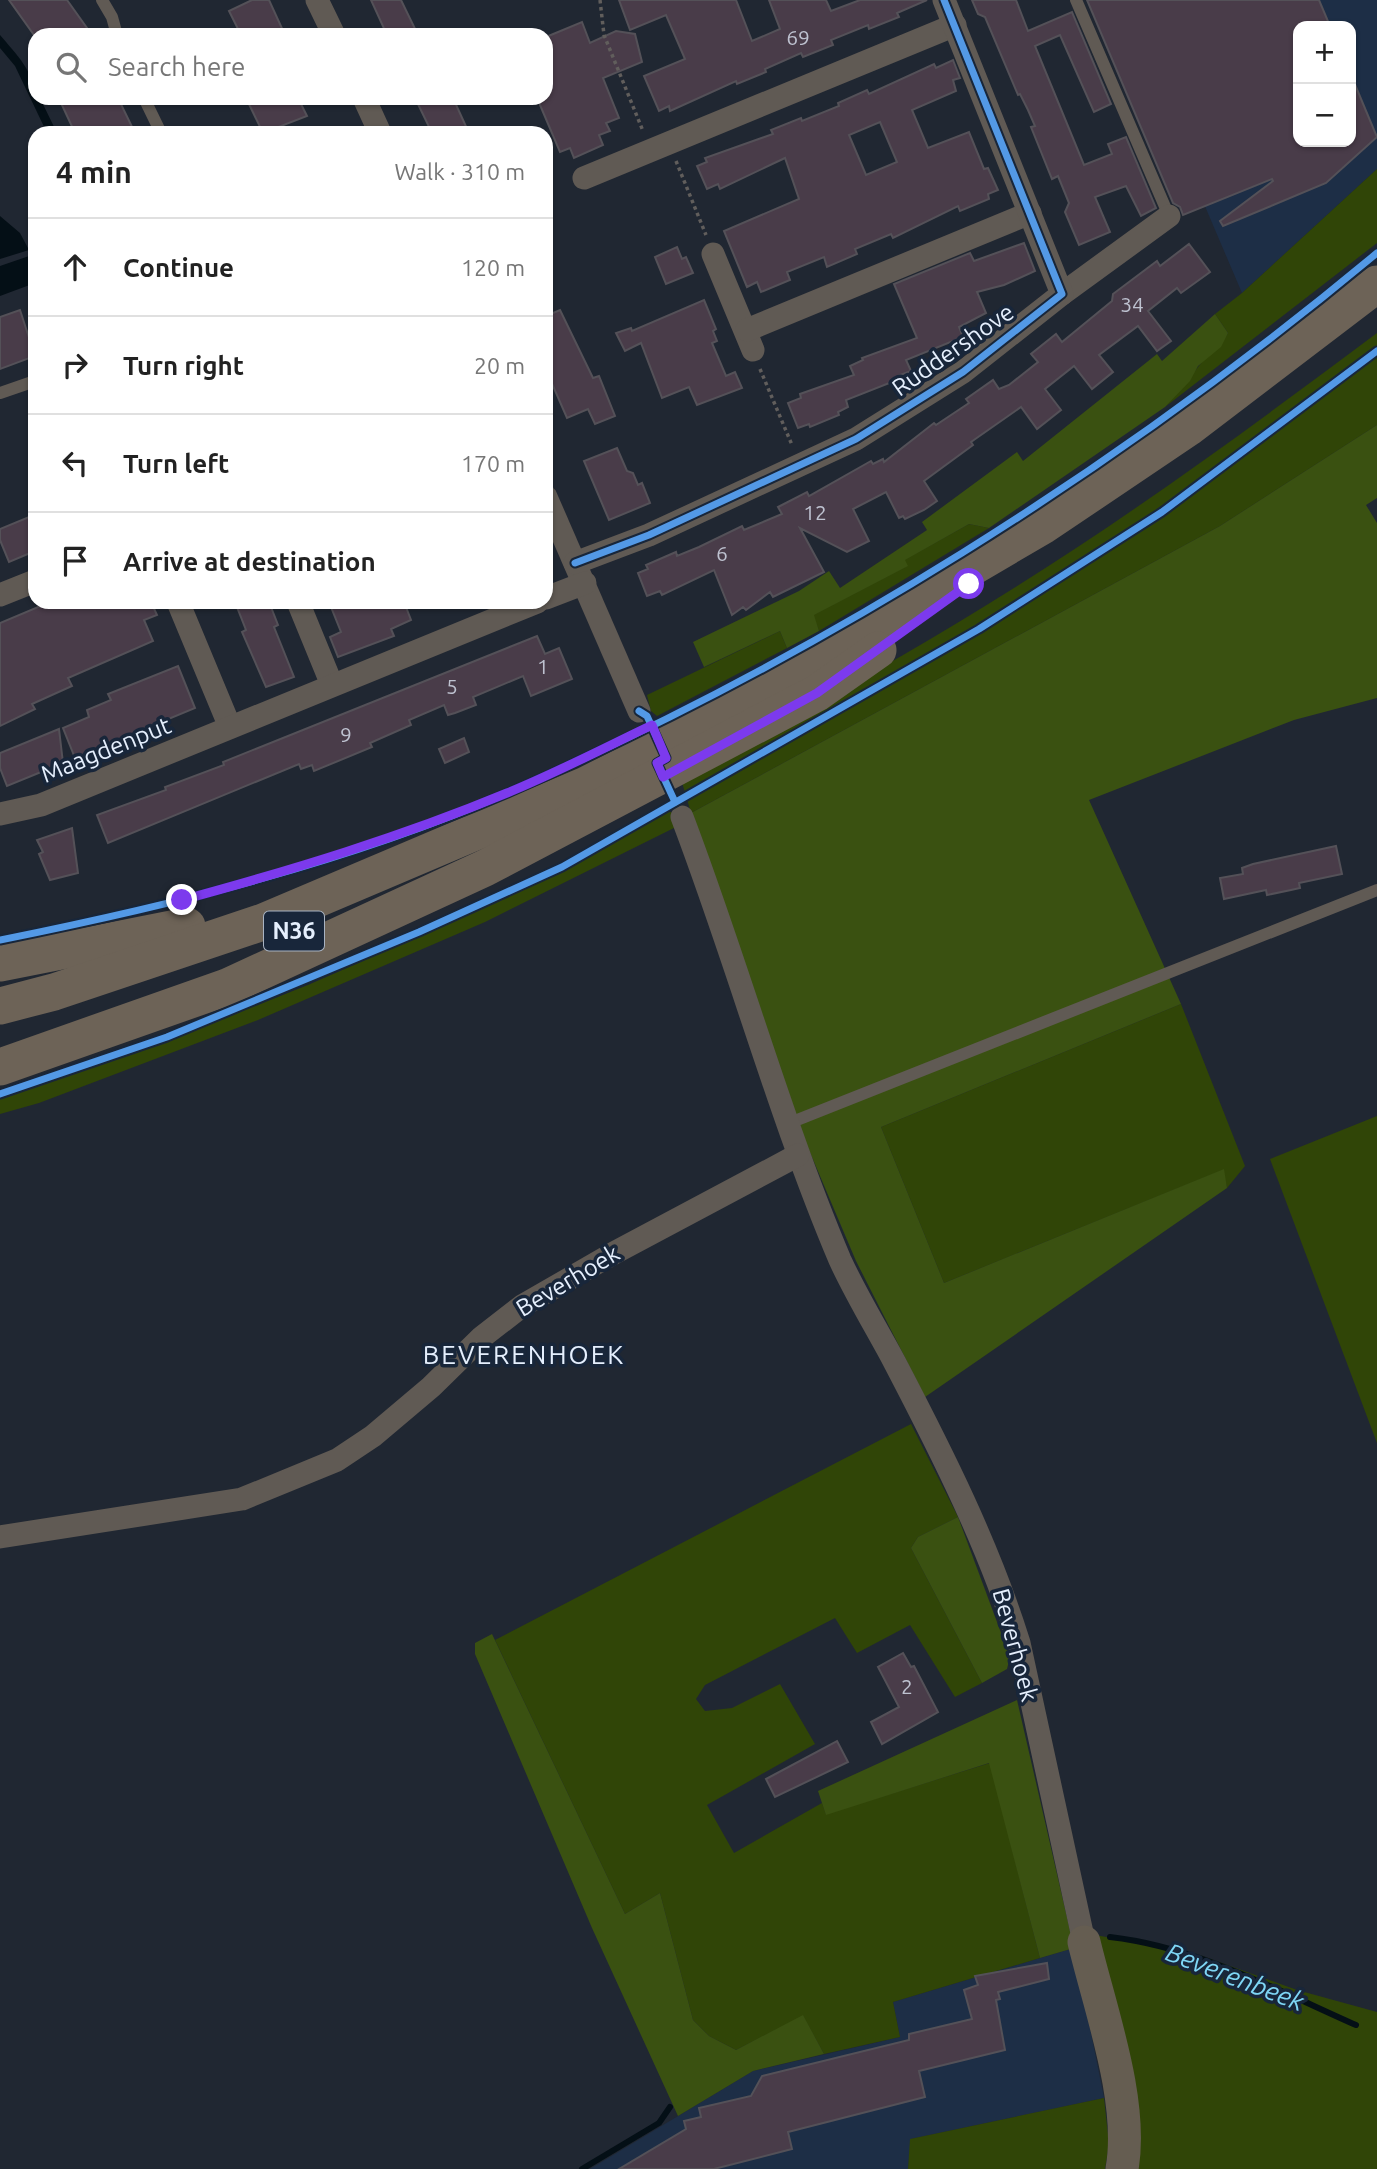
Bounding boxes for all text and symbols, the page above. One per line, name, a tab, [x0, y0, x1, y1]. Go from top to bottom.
map controls	[1293, 21, 1356, 147]
button: +	[1293, 21, 1356, 84]
house number: 69	[786, 25, 810, 49]
search box	[28, 28, 553, 105]
icon: search	[52, 48, 90, 86]
text: Search here	[108, 52, 245, 81]
button: −	[1293, 84, 1356, 147]
text: 4 min	[56, 155, 132, 189]
text: Walk · 310 m	[394, 159, 525, 184]
icon: ahead	[56, 248, 94, 286]
text: Continue	[123, 253, 234, 282]
text: 120 m	[461, 255, 525, 280]
house number: 34	[1120, 292, 1144, 316]
street label: Ruddershove	[887, 298, 1019, 401]
icon: right	[56, 346, 94, 384]
text: Turn right	[123, 351, 244, 380]
text: 20 m	[474, 353, 525, 378]
icon: left	[56, 444, 94, 482]
text: Turn left	[123, 449, 229, 478]
text: 170 m	[461, 451, 525, 476]
house number: 12	[803, 500, 827, 524]
house number: 6	[716, 541, 728, 565]
icon: arrive	[56, 542, 94, 580]
text: Arrive at destination	[123, 547, 376, 576]
route start	[953, 568, 984, 599]
house number: 1	[537, 654, 549, 678]
house number: 5	[446, 674, 458, 698]
street label: Maagdenput	[37, 711, 175, 788]
house number: 9	[340, 722, 352, 746]
route end	[166, 884, 197, 915]
road number: N36	[264, 912, 324, 950]
street label: Beverhoek	[511, 1239, 624, 1322]
district label: BEVERENHOEK	[423, 1340, 625, 1369]
street label: Beverhoek	[987, 1586, 1043, 1704]
house number: 2	[901, 1674, 913, 1698]
water label: Beverenbeek	[1162, 1937, 1309, 2016]

